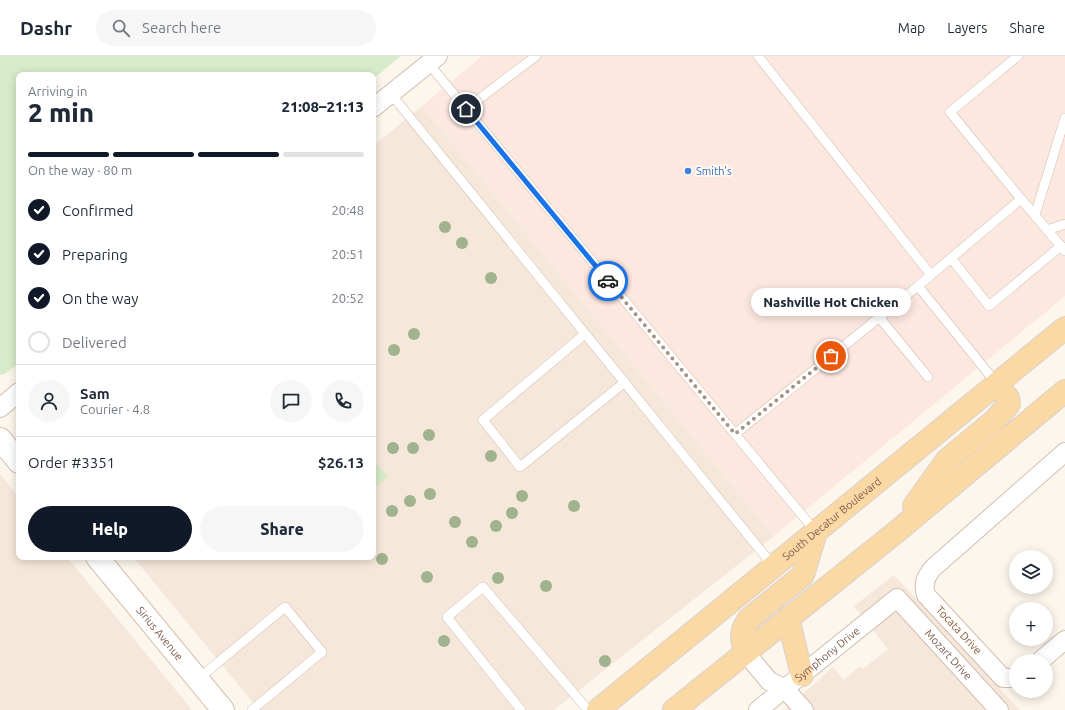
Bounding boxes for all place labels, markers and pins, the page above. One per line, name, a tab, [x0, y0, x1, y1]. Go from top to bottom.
pin	[449, 92, 483, 126]
place label: Smith's	[696, 165, 732, 177]
marker: Smith's	[683, 166, 693, 176]
callout: Nashville Hot Chicken	[751, 288, 911, 316]
pin	[814, 339, 848, 373]

